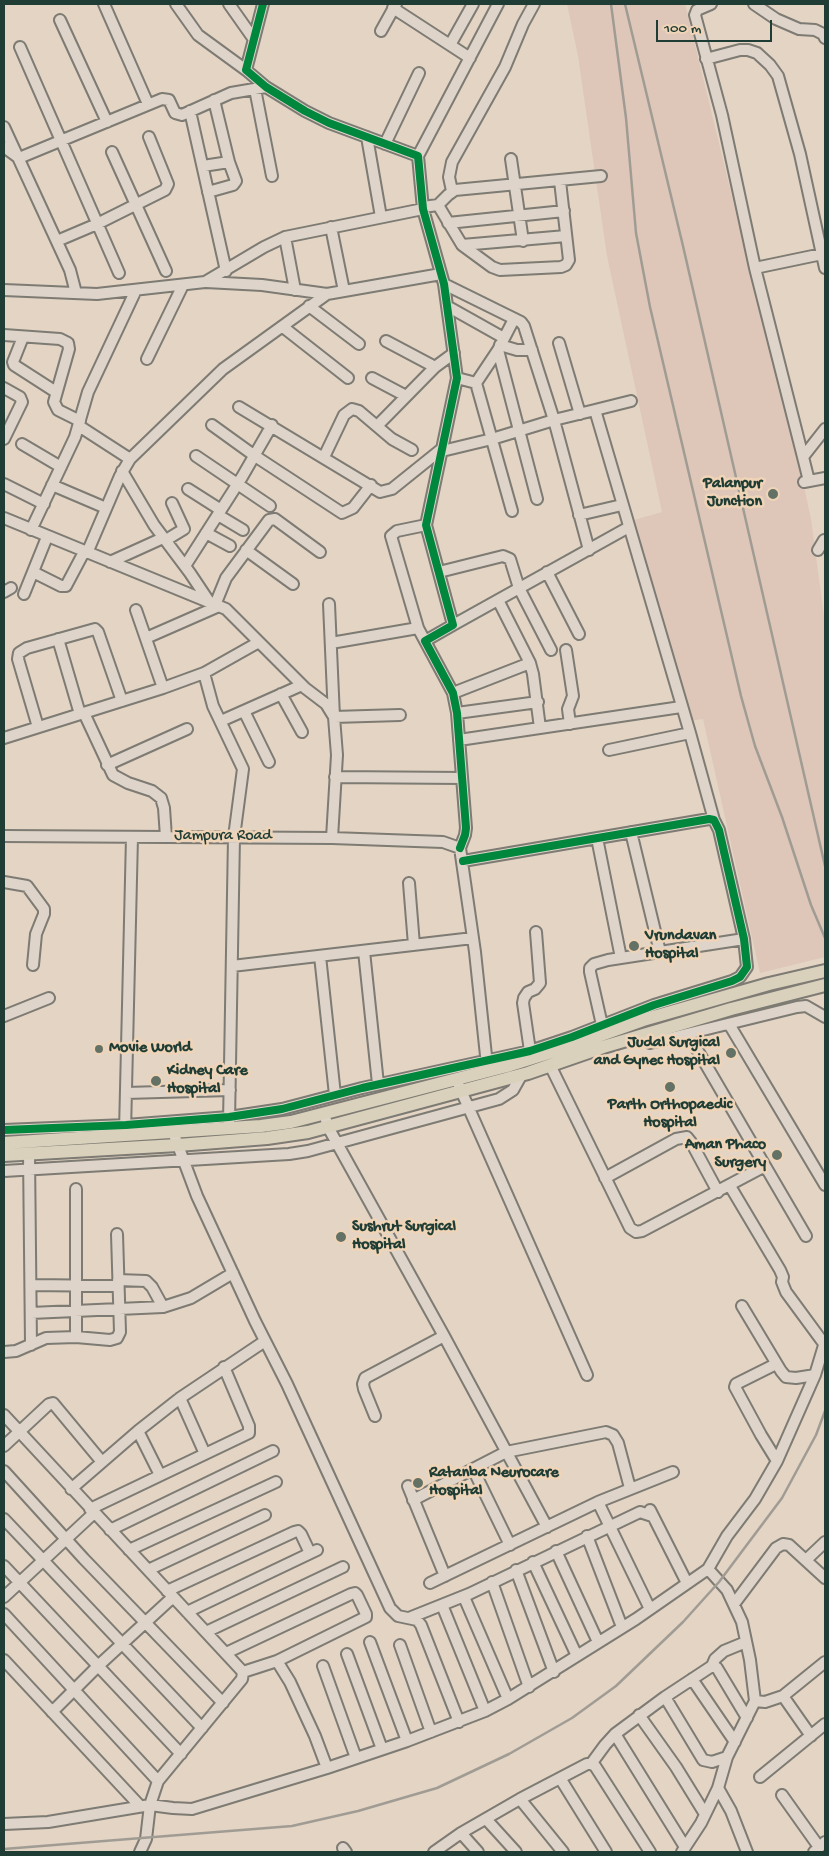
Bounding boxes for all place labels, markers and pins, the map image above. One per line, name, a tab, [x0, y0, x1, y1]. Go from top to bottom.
place label: Palanpur Junction	[703, 475, 762, 513]
marker: Palanpur Junction	[766, 487, 780, 501]
place label: Vrundavan Hospital	[645, 927, 716, 965]
marker: Vrundavan Hospital	[627, 939, 641, 953]
place label: Judal Surgical and Gynec Hospital	[594, 1034, 720, 1072]
place label: Movie World	[109, 1039, 191, 1059]
marker: Movie World	[93, 1043, 105, 1055]
marker: Judal Surgical and Gynec Hospital	[724, 1046, 738, 1060]
place label: Kidney Care Hospital	[167, 1062, 248, 1100]
marker: Kidney Care Hospital	[149, 1074, 163, 1088]
marker: Parth Orthopaedic Hospital	[663, 1080, 677, 1094]
place label: Parth Orthopaedic Hospital	[608, 1096, 732, 1134]
place label: Aman Phaco Surgery	[685, 1136, 766, 1174]
marker: Aman Phaco Surgery	[770, 1148, 784, 1162]
place label: Sushrut Surgical Hospital	[352, 1218, 456, 1256]
marker: Sushrut Surgical Hospital	[334, 1230, 348, 1244]
place label: Ratanba Neurocare Hospital	[429, 1464, 559, 1502]
marker: Ratanba Neurocare Hospital	[411, 1476, 425, 1490]

